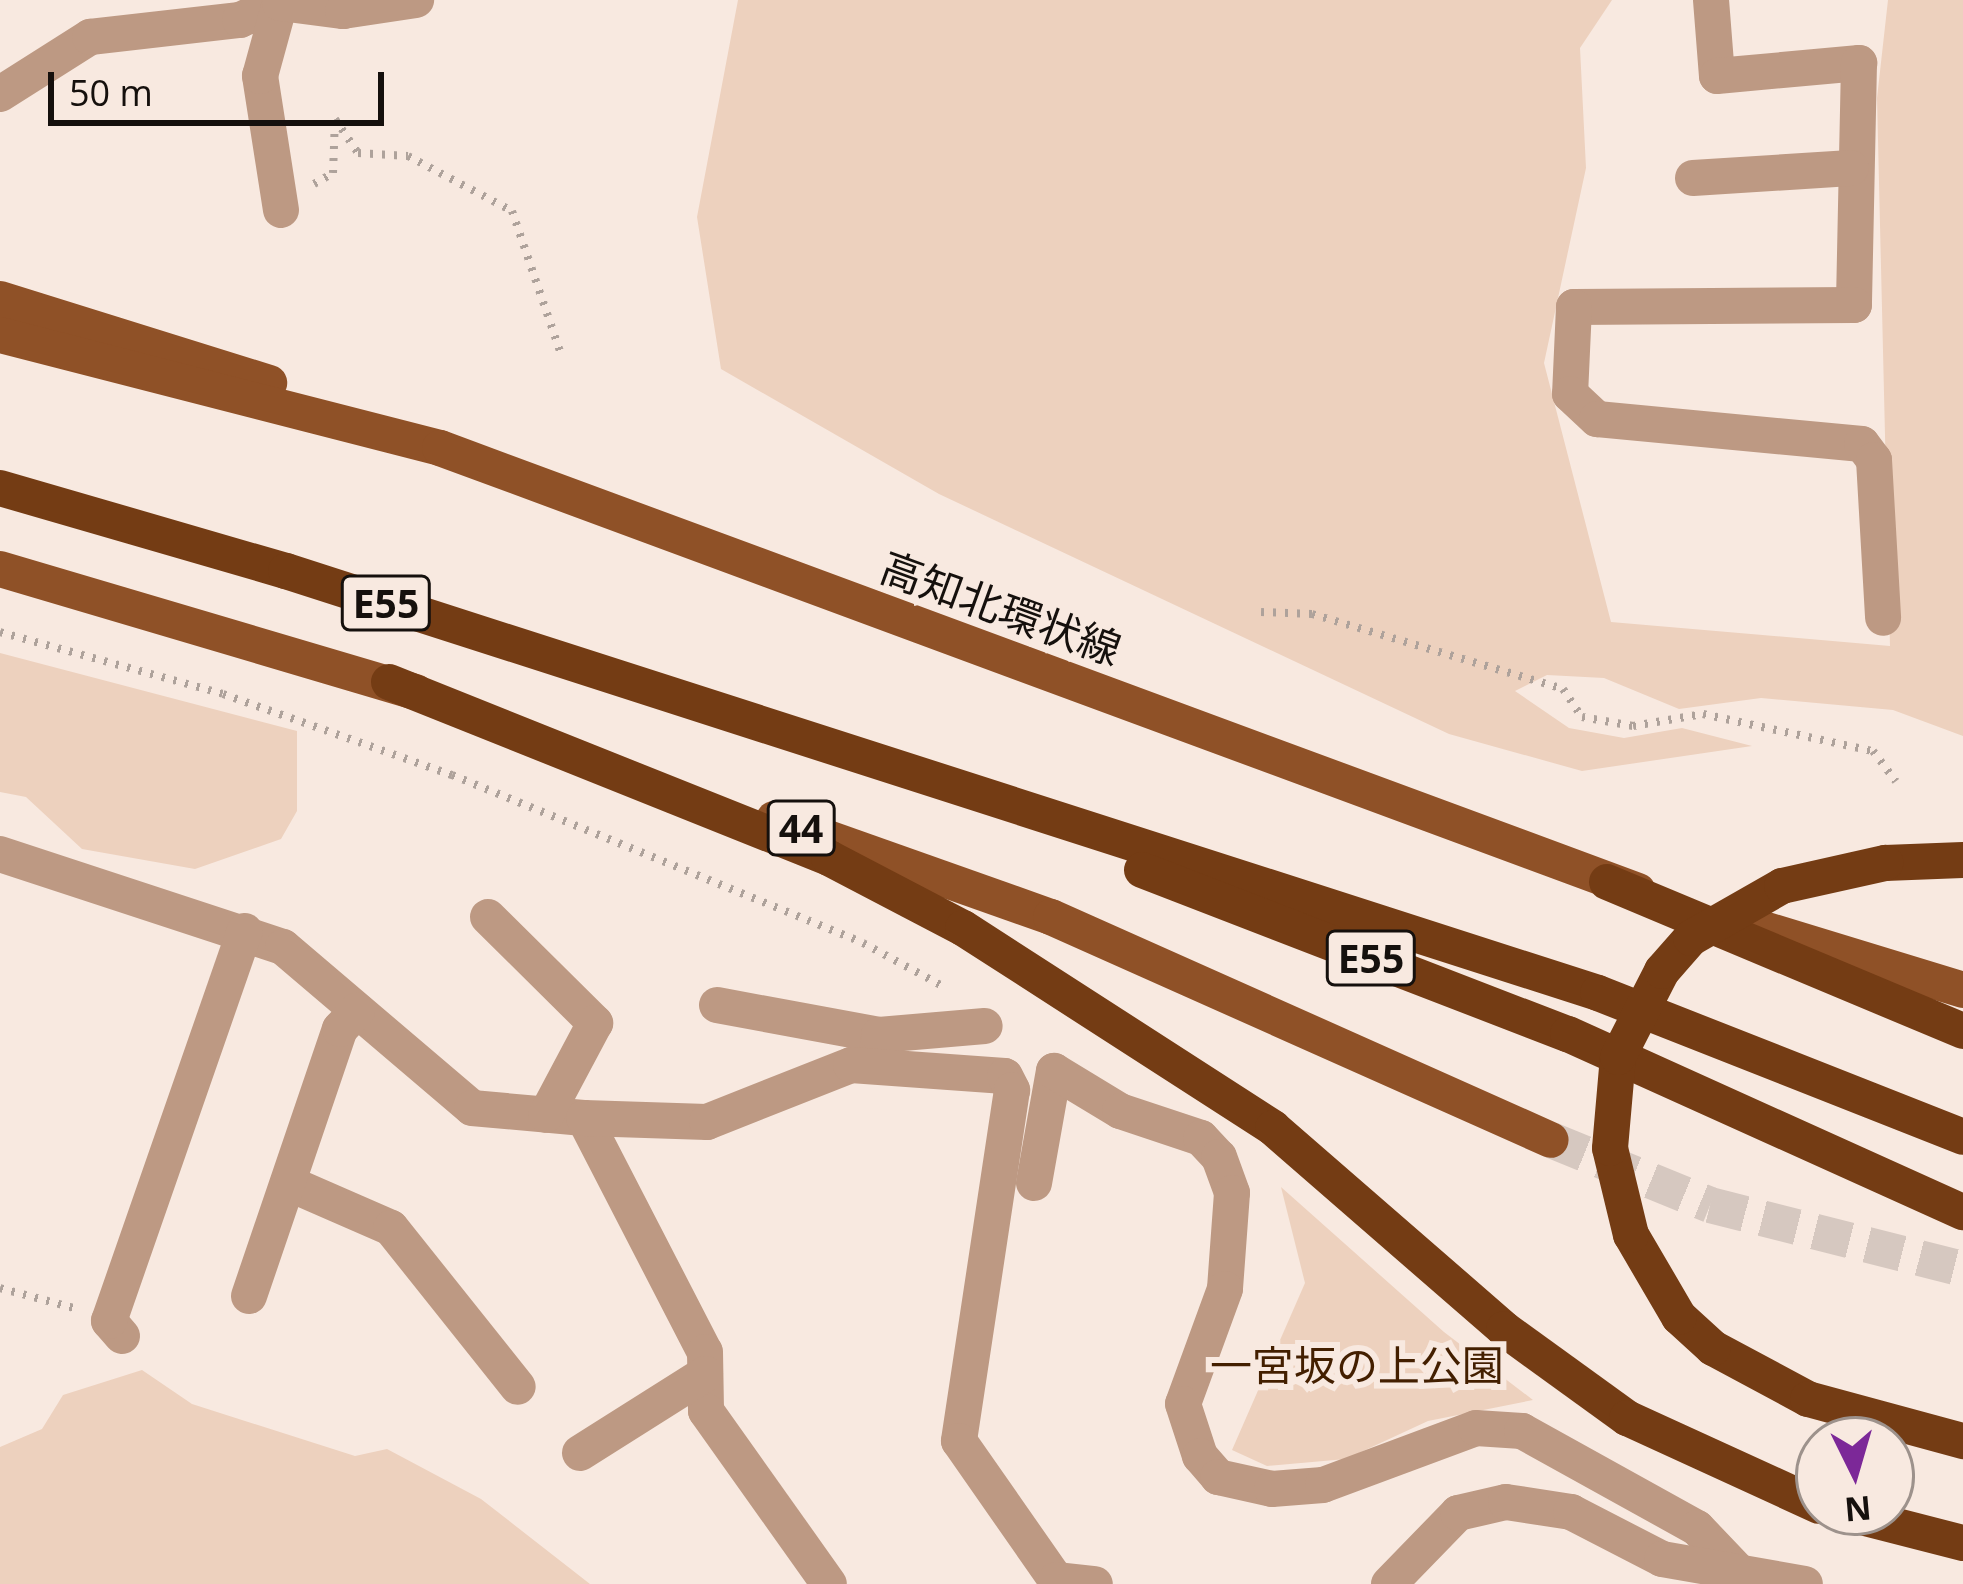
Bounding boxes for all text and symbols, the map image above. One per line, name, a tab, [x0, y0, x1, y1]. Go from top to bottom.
scale bar	[54, 48, 390, 122]
text: 50 m	[69, 68, 153, 117]
street label: 高知北環状線	[874, 541, 1128, 675]
road number: E55	[338, 570, 434, 636]
road number: 44	[765, 795, 837, 861]
road number: E55	[1323, 925, 1419, 991]
park label: 一宮坂の上公園	[1210, 1340, 1504, 1390]
north arrow	[1795, 1416, 1915, 1536]
text: N	[1843, 1486, 1873, 1533]

